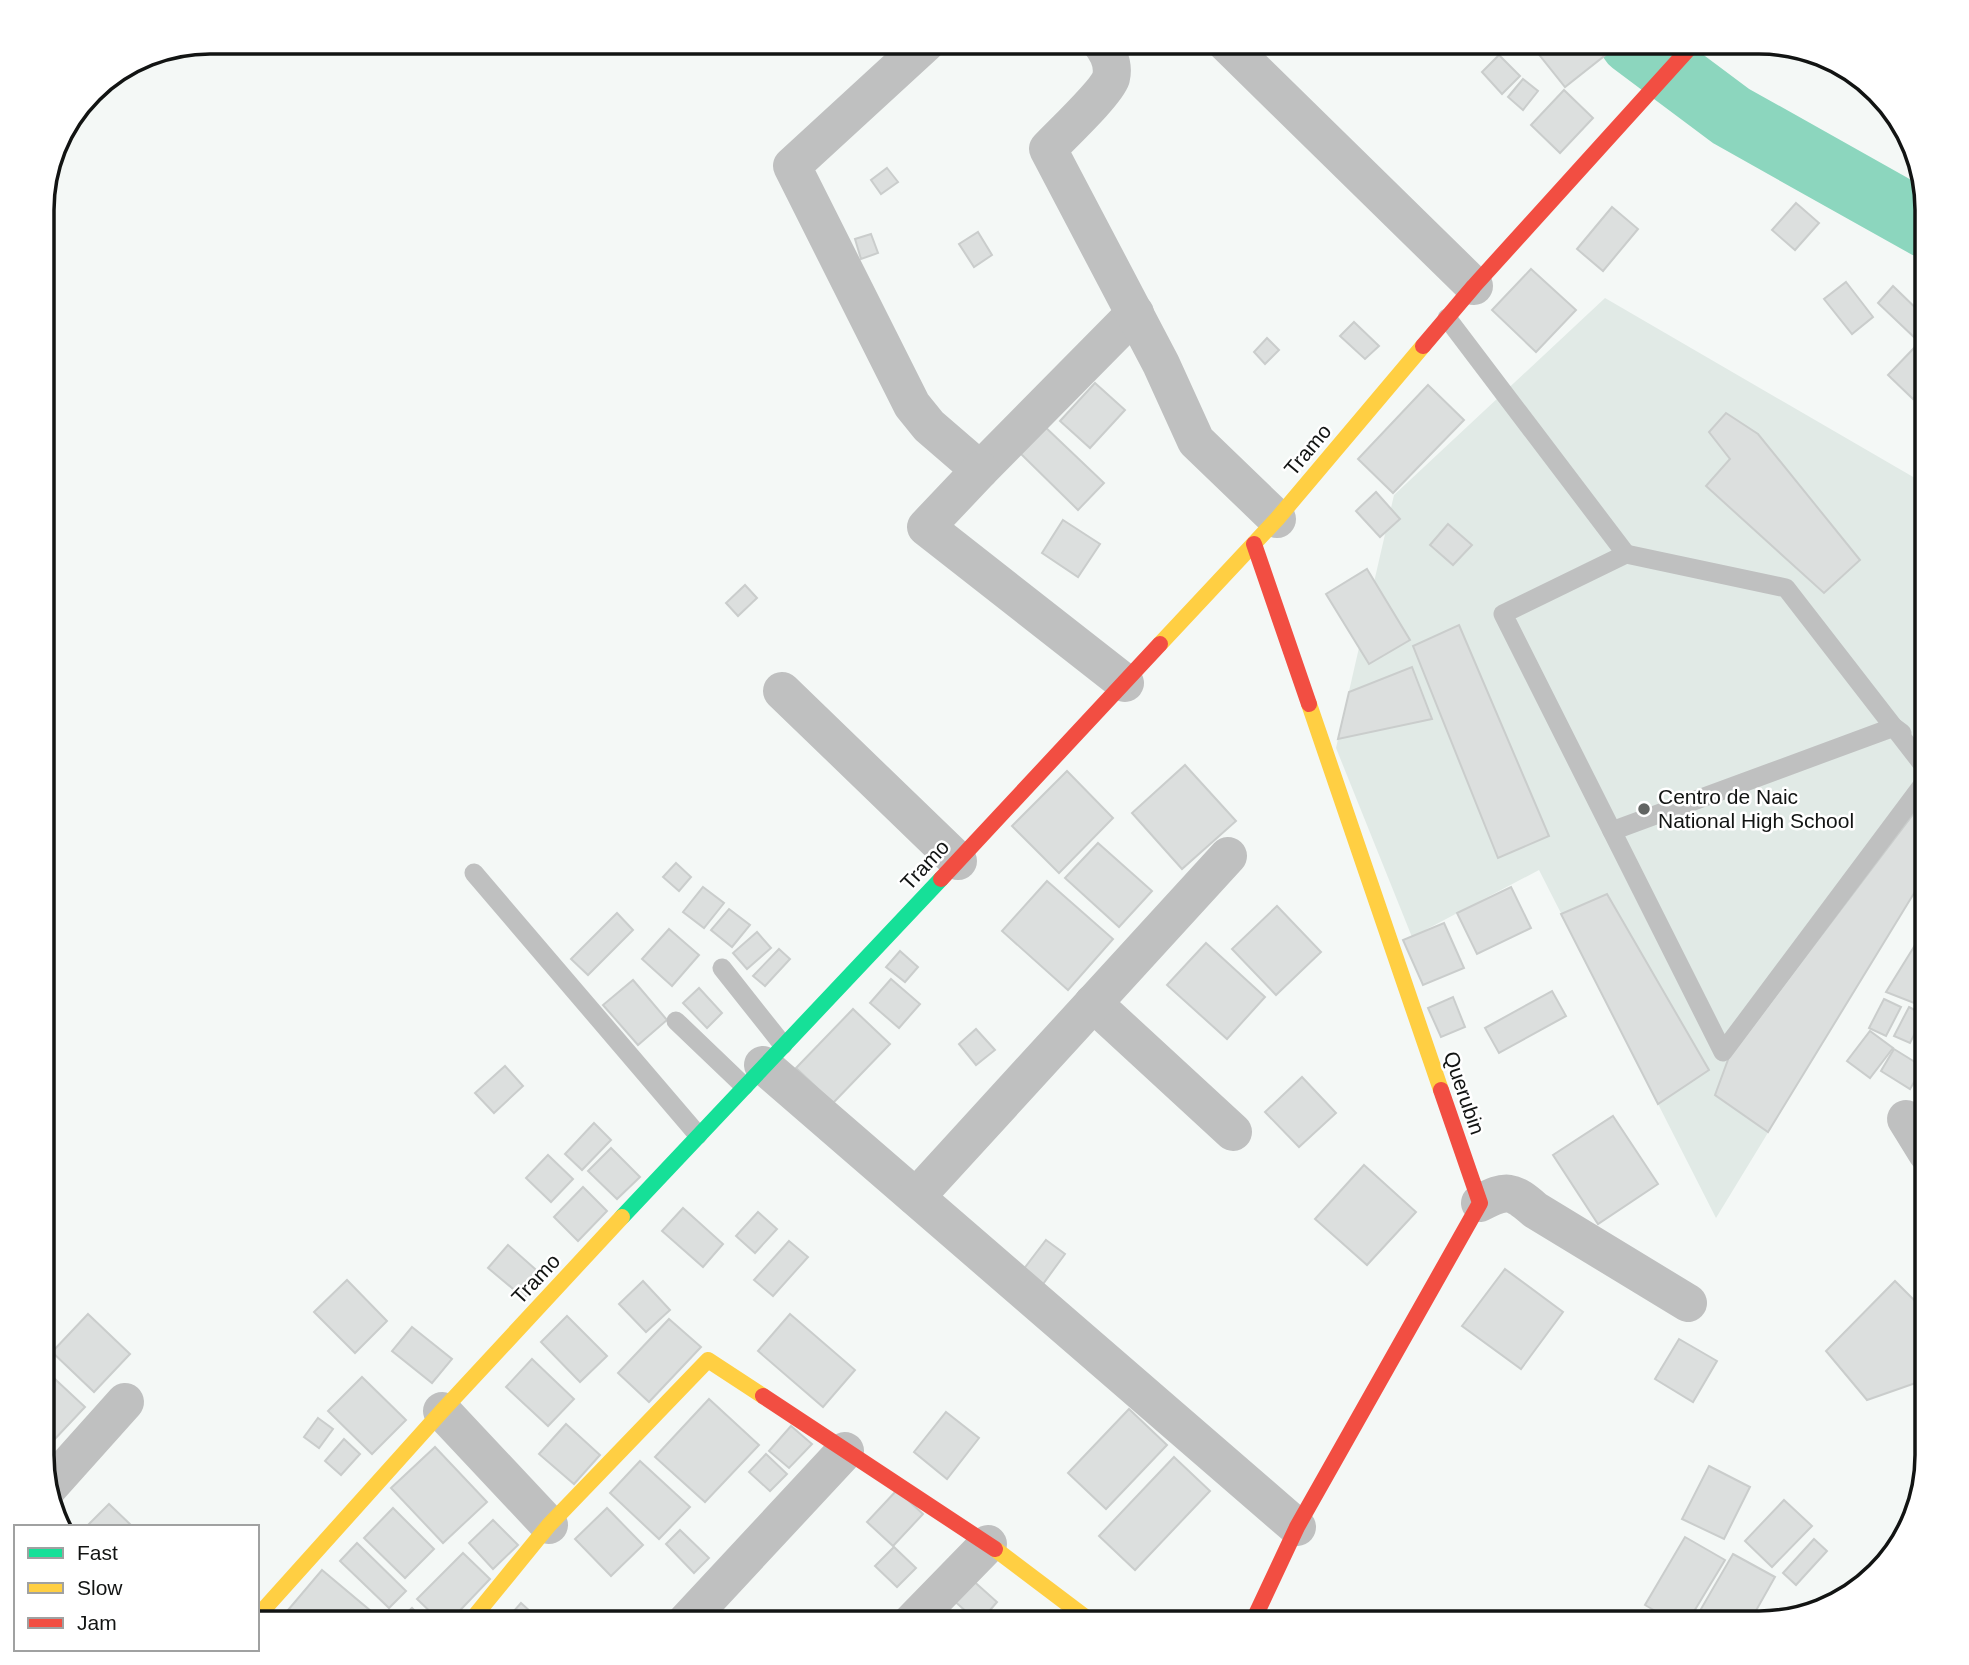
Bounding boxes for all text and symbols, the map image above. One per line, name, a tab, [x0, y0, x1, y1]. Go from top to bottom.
street label: Tramo	[1280, 419, 1336, 480]
place label: Centro de Naic National High School	[1658, 785, 1854, 832]
marker: Centro de Naic National High School	[1636, 801, 1652, 817]
street label: Tramo	[896, 835, 953, 894]
street label: Querubin	[1440, 1048, 1489, 1137]
street label: Tramo	[507, 1249, 564, 1308]
legend	[14, 1525, 259, 1651]
text: Fast	[77, 1541, 118, 1564]
text: Slow	[77, 1576, 123, 1599]
text: Jam	[77, 1611, 117, 1634]

